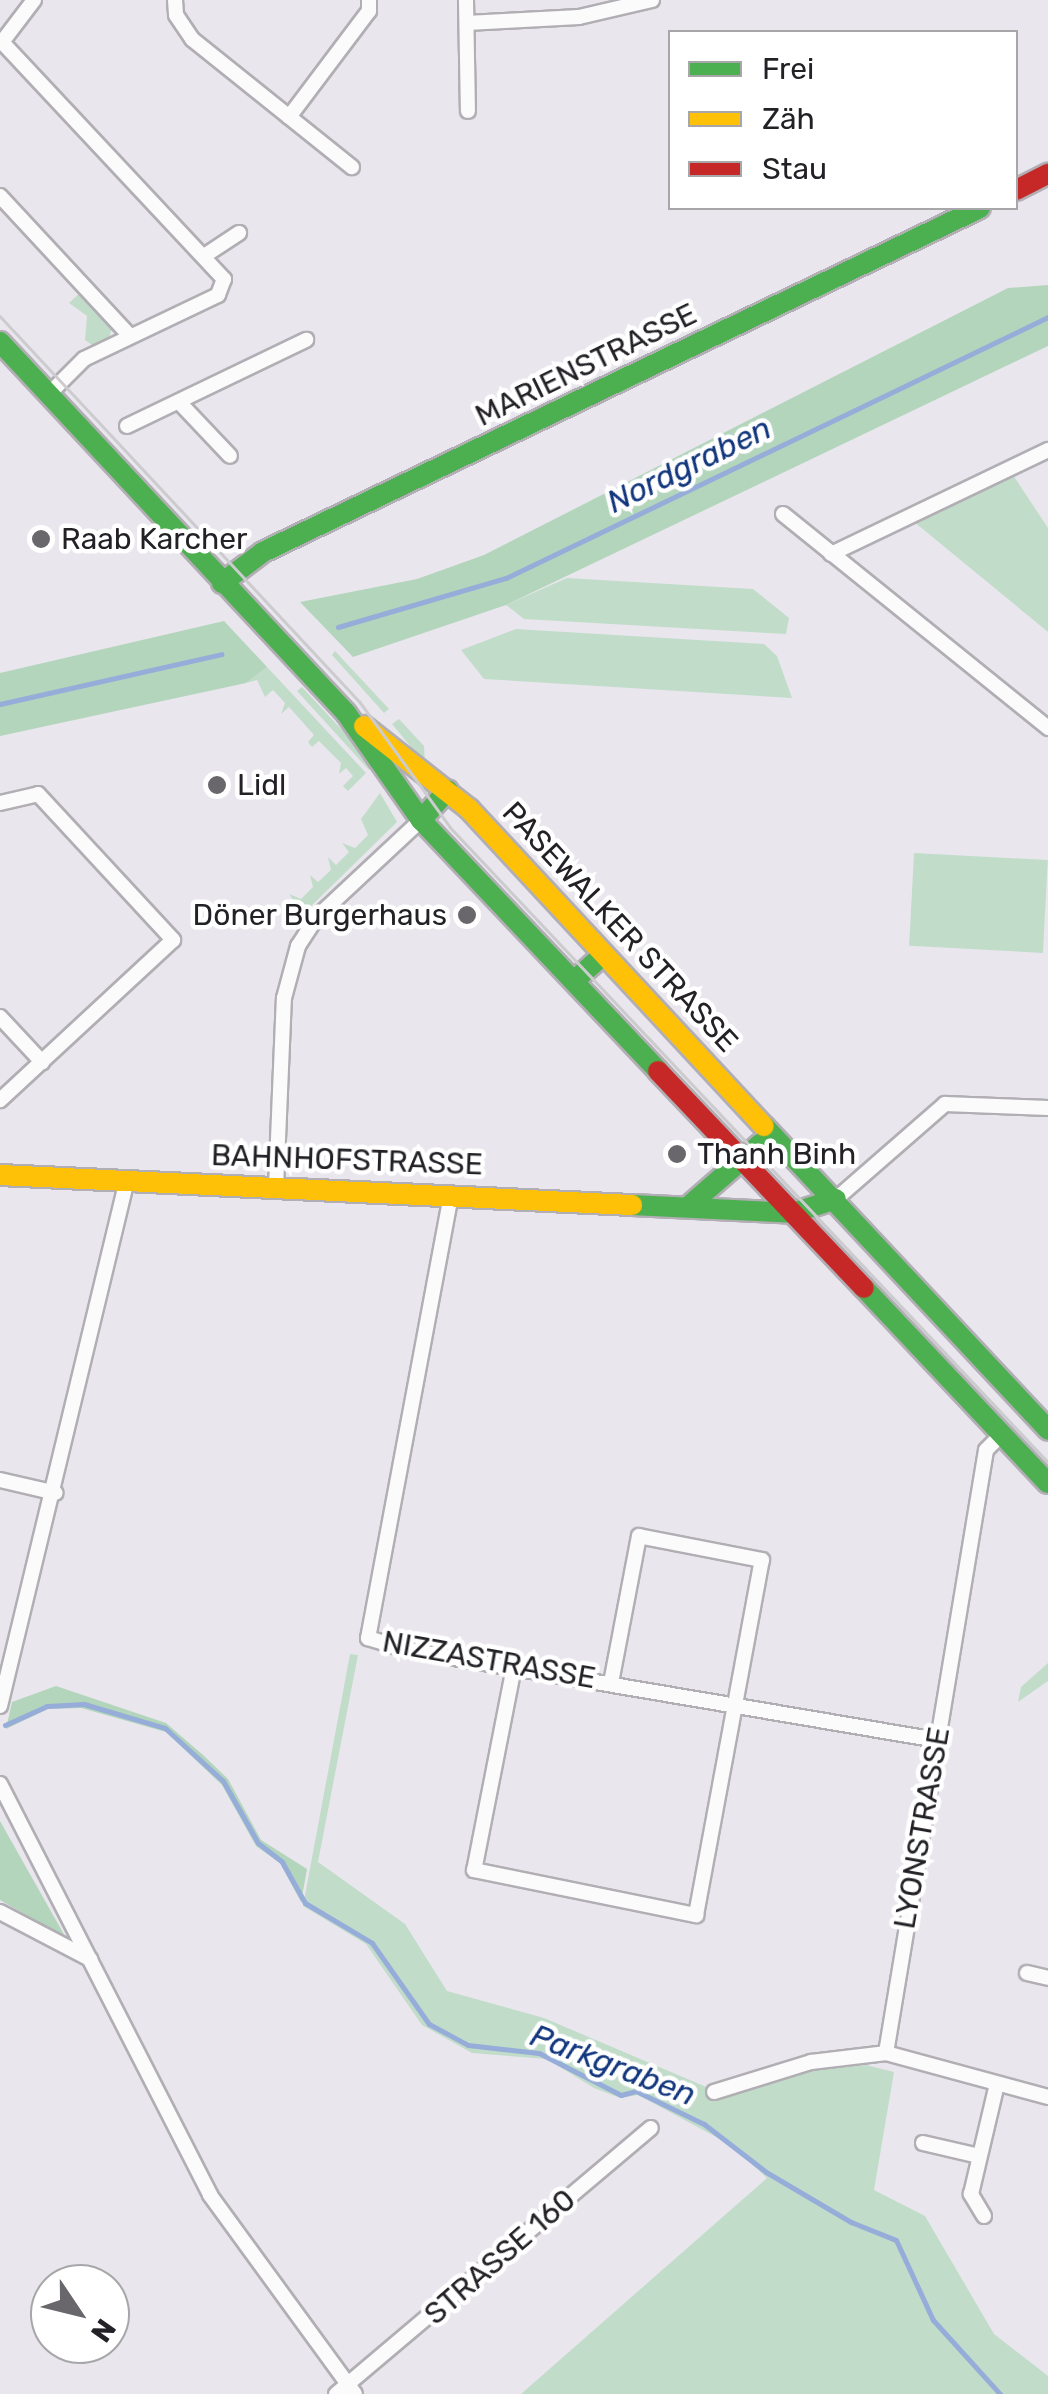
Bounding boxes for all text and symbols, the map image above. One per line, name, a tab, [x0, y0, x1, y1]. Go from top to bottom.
legend	[668, 30, 1018, 210]
text: Frei	[762, 51, 814, 87]
text: Zäh	[762, 101, 815, 137]
text: Stau	[762, 151, 827, 187]
street label: MARIENSTRASSE	[470, 296, 702, 434]
water label: Nordgraben	[601, 409, 777, 521]
place label: Raab Karcher	[61, 521, 247, 557]
marker: Raab Karcher	[30, 528, 52, 550]
place label: Lidl	[237, 767, 286, 803]
marker: Lidl	[206, 774, 228, 796]
street label: PASEWALKER STRASSE	[495, 794, 745, 1060]
place label: Döner Burgerhaus	[192, 897, 447, 933]
marker: Döner Burgerhaus	[456, 904, 478, 926]
place label: Thanh Binh	[697, 1136, 856, 1172]
street label: BAHNHOFSTRASSE	[210, 1137, 484, 1183]
marker: Thanh Binh	[666, 1143, 688, 1165]
street label: NIZZASTRASSE	[380, 1624, 598, 1696]
street label: LYONSTRASSE	[887, 1724, 957, 1932]
water label: Parkgraben	[525, 2016, 701, 2114]
street label: STRASSE 160	[417, 2182, 583, 2332]
north arrow	[30, 2264, 130, 2364]
text: N	[84, 2313, 123, 2348]

